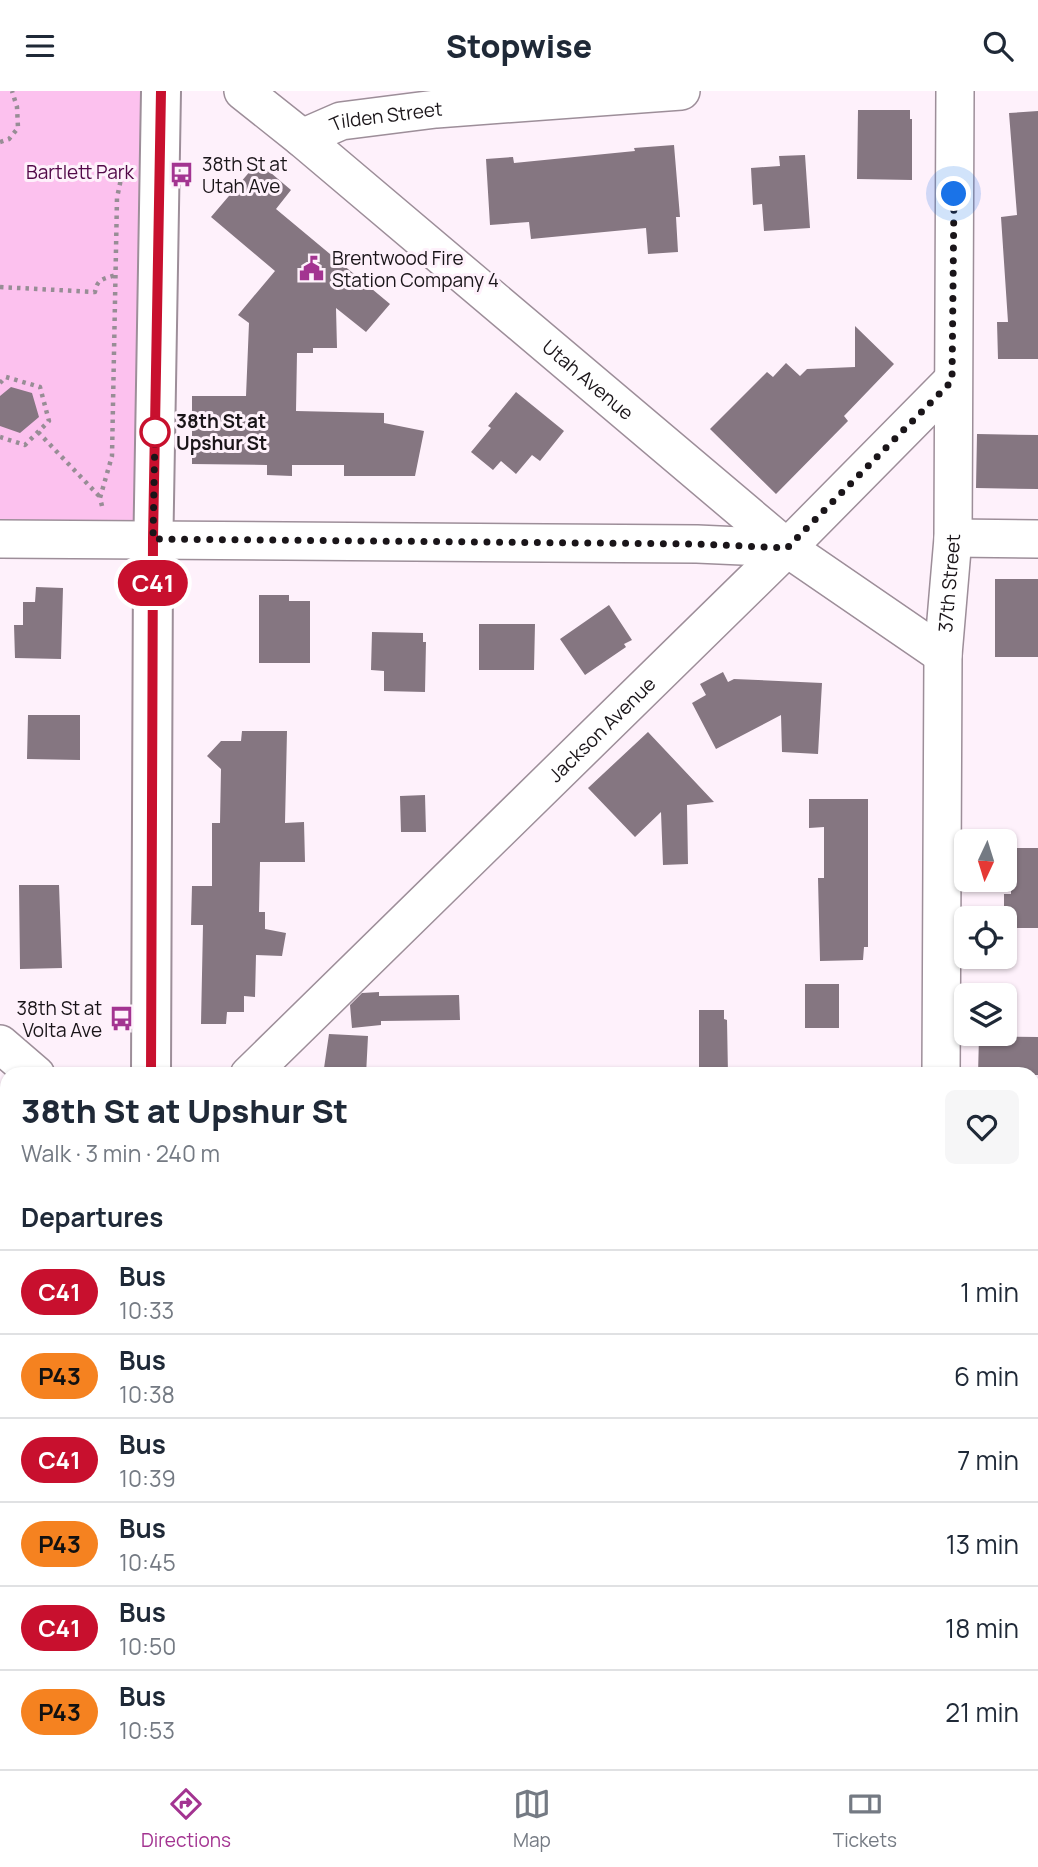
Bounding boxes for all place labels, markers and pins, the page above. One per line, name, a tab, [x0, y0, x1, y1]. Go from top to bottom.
place label: 38th St at Utah Ave	[202, 151, 288, 199]
bus stop icon: 38th St at Utah Ave	[168, 161, 196, 189]
place label: Brentwood Fire Station Company 4	[332, 245, 499, 293]
public building icon: Brentwood Fire Station Company 4	[298, 255, 326, 283]
place label: 38th St at Upshur St	[176, 408, 267, 456]
marker: 38th St at Upshur St	[140, 417, 170, 447]
place label: 38th St at Volta Ave	[16, 995, 102, 1043]
bus stop icon: 38th St at Volta Ave	[108, 1005, 136, 1033]

